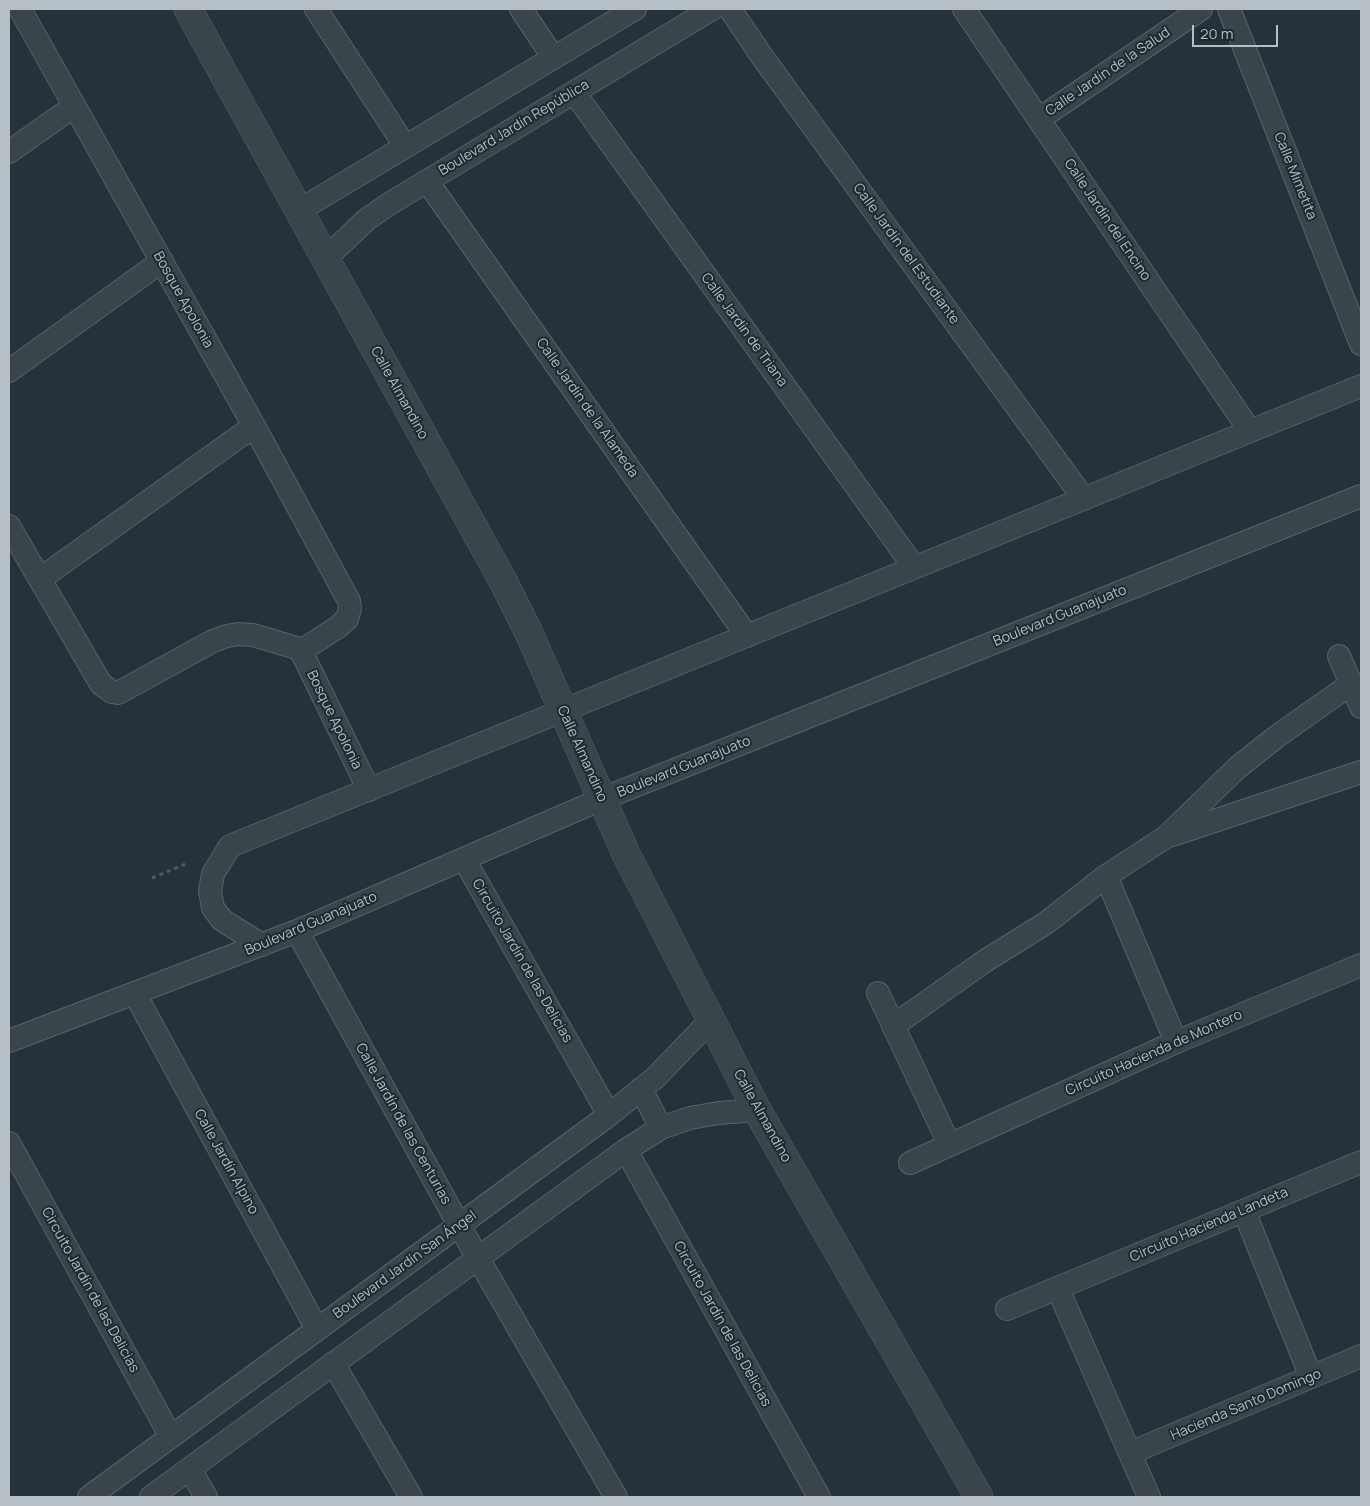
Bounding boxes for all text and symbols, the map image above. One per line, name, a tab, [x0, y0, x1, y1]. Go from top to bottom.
scale bar	[1195, 15, 1281, 47]
text: 20 m	[1200, 23, 1233, 44]
street label: Calle Jardín de la Salud	[1043, 24, 1173, 120]
street label: Boulevard Jardín República	[436, 76, 592, 180]
street label: Calle Mimetita	[1270, 130, 1320, 222]
street label: Calle Jardín del Encino	[1060, 156, 1154, 284]
street label: Calle Jardín del Estudiante	[849, 180, 963, 328]
street label: Bosque Apolonia	[149, 249, 217, 351]
street label: Calle Jardín de Triana	[697, 270, 791, 390]
street label: Calle Jardín de la Alameda	[532, 335, 642, 481]
street label: Calle Almandino	[367, 344, 431, 442]
street label: Boulevard Guanajuato	[991, 582, 1129, 650]
street label: Bosque Apolonia	[303, 668, 365, 772]
street label: Calle Almandino	[553, 703, 611, 805]
street label: Boulevard Guanajuato	[615, 733, 753, 801]
street label: Circuito Jardín de las Delicias	[468, 876, 576, 1046]
street label: Boulevard Guanajuato	[242, 889, 380, 959]
street label: Circuito Hacienda de Montero	[1063, 1006, 1245, 1100]
street label: Calle Jardín de las Centurias	[352, 1041, 454, 1207]
street label: Calle Almandino	[730, 1067, 794, 1165]
street label: Calle Jardín Alpino	[190, 1107, 262, 1217]
street label: Circuito Hacienda Landeta	[1127, 1184, 1291, 1266]
street label: Circuito Jardín de las Delicias	[37, 1204, 143, 1376]
street label: Boulevard Jardín San Ángel	[330, 1207, 480, 1323]
street label: Circuito Jardín de las Delicias	[669, 1238, 775, 1410]
street label: Hacienda Santo Domingo	[1168, 1366, 1324, 1444]

